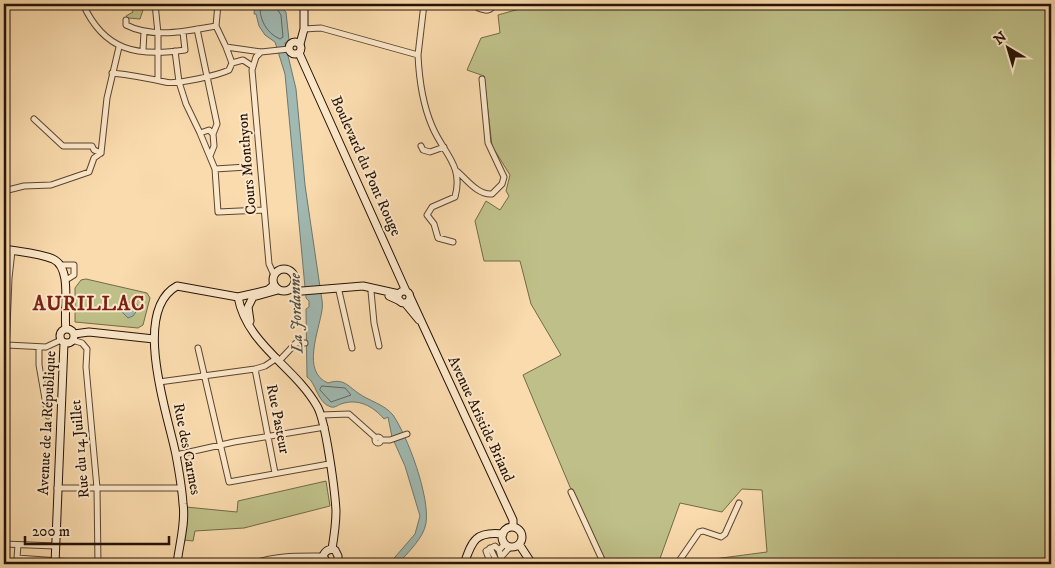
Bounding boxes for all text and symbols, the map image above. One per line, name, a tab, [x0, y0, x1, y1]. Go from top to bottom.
north arrow	[982, 22, 1032, 72]
text: N	[991, 28, 1011, 49]
street label: Boulevard du Pont Rouge	[327, 93, 405, 239]
street label: Cours Monthyon	[233, 112, 261, 215]
water label: La Jordanne	[285, 272, 307, 354]
district label: AURILLAC	[32, 292, 145, 317]
street label: Avenue de la République	[34, 350, 60, 496]
street label: Avenue Aristide Briand	[444, 353, 519, 485]
street label: Rue Pasteur	[262, 383, 294, 456]
street label: Rue du 14 Juillet	[66, 399, 94, 499]
street label: Rue des Carmes	[169, 402, 205, 496]
scale bar	[25, 513, 169, 545]
text: 200 m	[32, 522, 70, 541]

